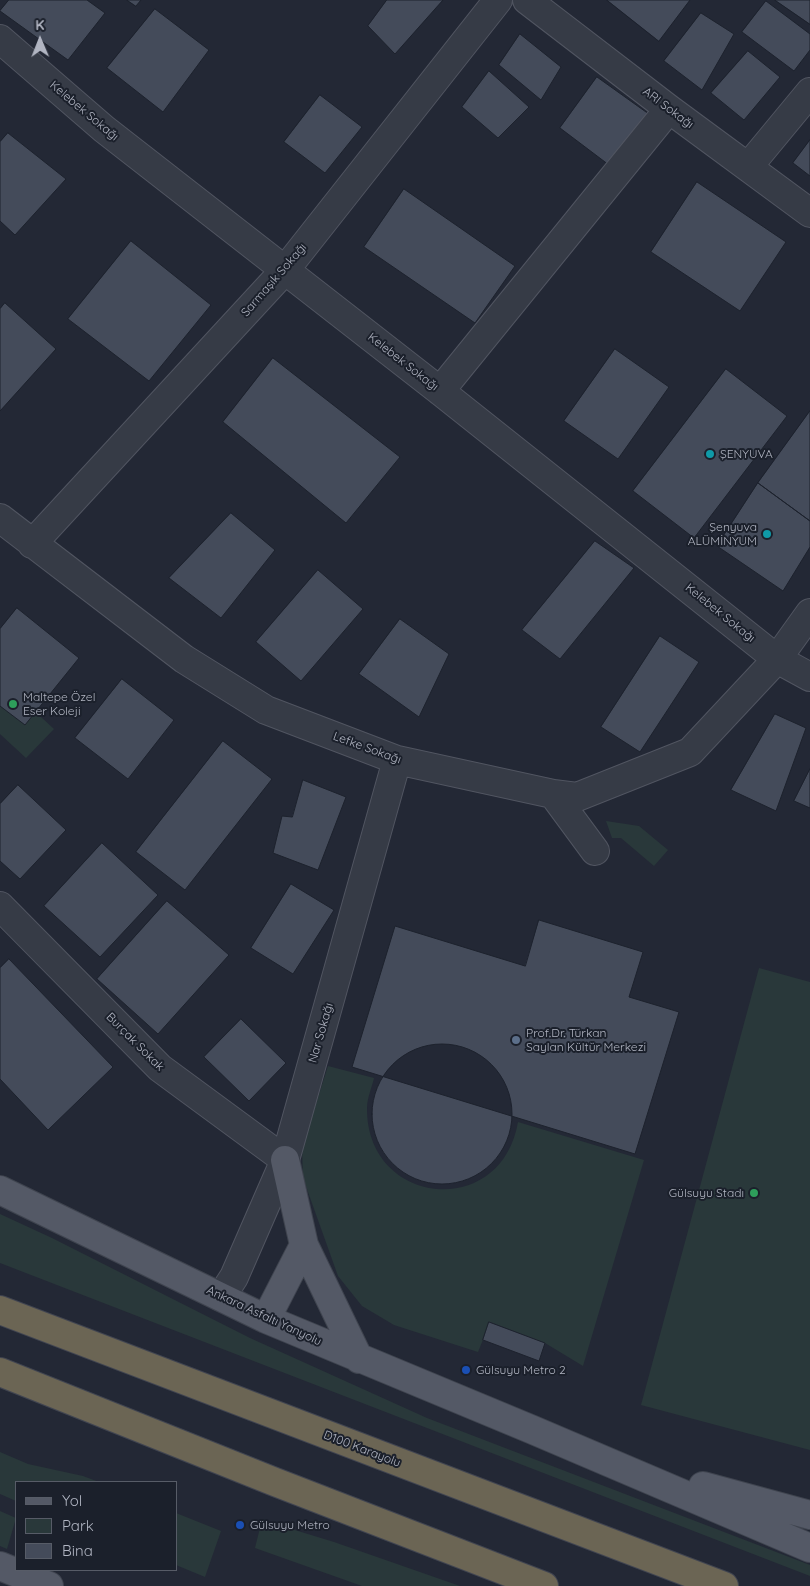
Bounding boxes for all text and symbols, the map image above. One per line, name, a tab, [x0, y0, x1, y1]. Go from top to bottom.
north arrow	[15, 15, 65, 65]
text: K	[35, 16, 44, 34]
street label: Kelebek Sokağı	[47, 78, 121, 144]
street label: ARI Sokağı	[640, 84, 696, 132]
street label: Sarmaşık Sokağı	[238, 240, 310, 320]
street label: Kelebek Sokağı	[365, 330, 441, 394]
place label: ŞENYUVA	[720, 447, 773, 461]
marker: ŞENYUVA	[704, 448, 716, 460]
place label: Şenyuva ALÜMİNYUM	[688, 520, 757, 548]
marker: Şenyuva ALÜMİNYUM	[761, 528, 773, 540]
street label: Kelebek Sokağı	[682, 581, 758, 645]
place label: Maltepe Özel Eser Koleji	[23, 690, 95, 718]
marker: Maltepe Özel Eser Koleji	[7, 698, 19, 710]
street label: Lefke Sokağı	[331, 729, 403, 767]
street label: Nar Sokağı	[306, 1001, 336, 1065]
street label: Burçak Sokak	[103, 1010, 167, 1074]
place label: Prof.Dr. Türkan Saylan Kültür Merkezi	[526, 1026, 646, 1054]
marker: Prof.Dr. Türkan Saylan Kültür Merkezi	[510, 1034, 522, 1046]
place label: Gülsuyu Stadı	[669, 1186, 744, 1200]
marker: Gülsuyu Stadı	[748, 1187, 760, 1199]
street label: Ankara Asfaltı Yanyolu	[204, 1283, 324, 1349]
place label: Gülsuyu Metro 2	[476, 1363, 566, 1377]
marker: Gülsuyu Metro 2	[460, 1364, 472, 1376]
street label: D100 Karayolu	[321, 1428, 403, 1470]
legend	[15, 1481, 178, 1571]
text: Yol	[62, 1491, 82, 1510]
text: Park	[62, 1516, 94, 1535]
place label: Gülsuyu Metro	[250, 1518, 330, 1532]
marker: Gülsuyu Metro	[234, 1519, 246, 1531]
text: Bina	[62, 1541, 93, 1560]

